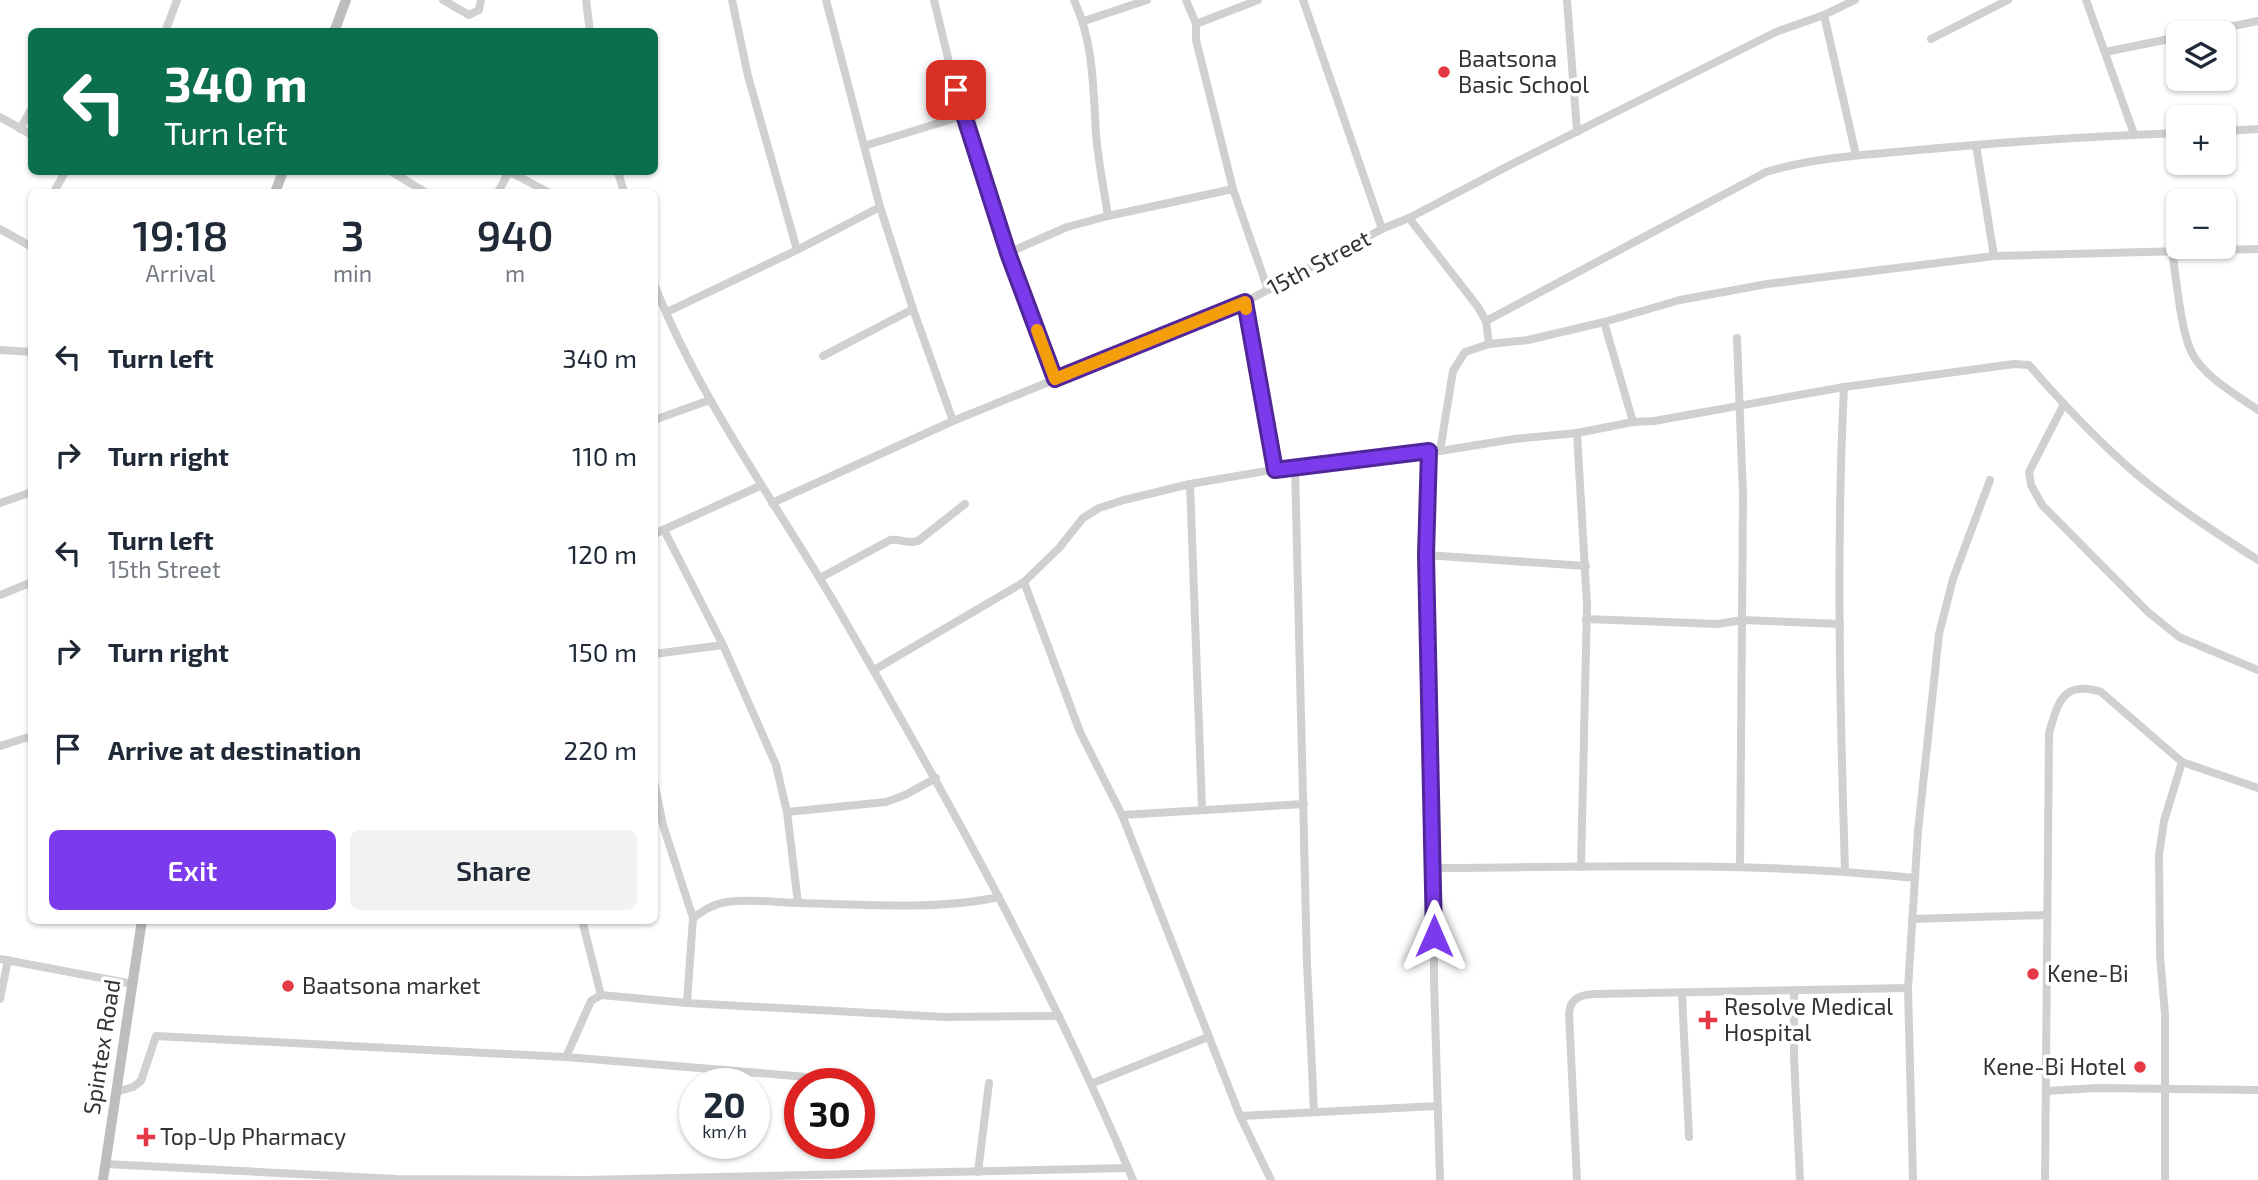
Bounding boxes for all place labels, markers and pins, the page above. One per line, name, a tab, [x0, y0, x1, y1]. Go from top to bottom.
place label: Baatsona Basic School	[1458, 44, 1589, 98]
pin	[926, 60, 986, 120]
marker: Baatsona Basic School	[1436, 64, 1452, 80]
place label: Kene-Bi	[2047, 959, 2129, 987]
marker: Kene-Bi	[2025, 966, 2041, 982]
place label: Baatsona market	[302, 971, 481, 999]
marker: Baatsona market	[280, 978, 296, 994]
place label: Resolve Medical Hospital	[1724, 992, 1893, 1046]
marker: Resolve Medical Hospital	[1698, 1010, 1718, 1030]
place label: Kene-Bi Hotel	[1983, 1052, 2126, 1080]
marker: Kene-Bi Hotel	[2132, 1059, 2148, 1075]
place label: Top-Up Pharmacy	[160, 1122, 346, 1150]
marker: Top-Up Pharmacy	[138, 1129, 154, 1145]

